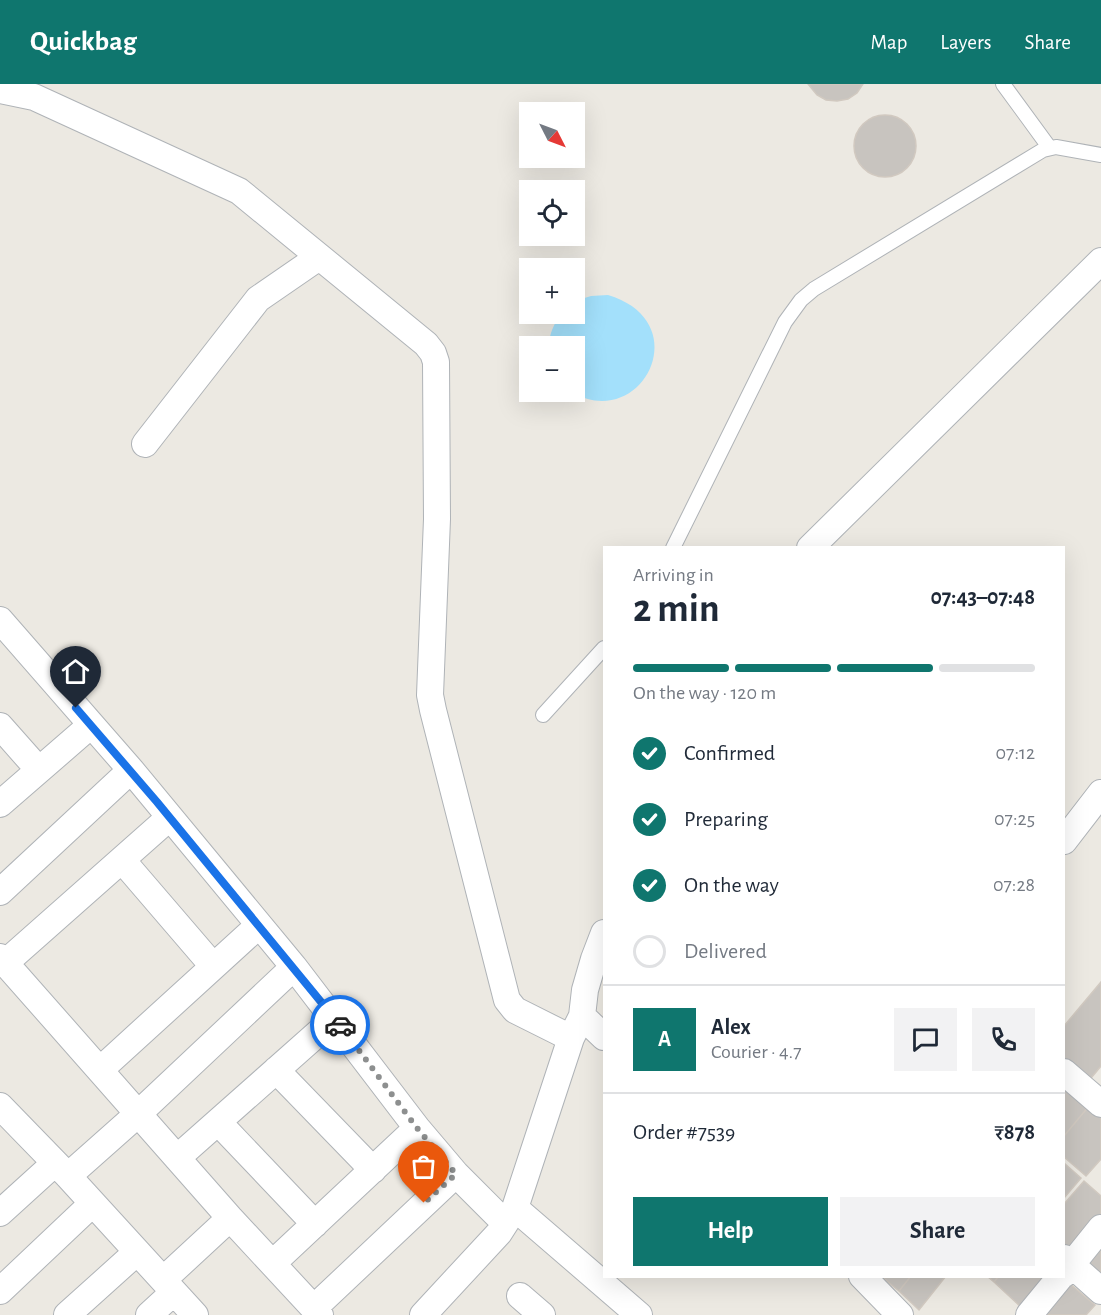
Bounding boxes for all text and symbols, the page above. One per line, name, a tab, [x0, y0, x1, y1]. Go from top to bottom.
text: Quickbag	[30, 28, 137, 56]
text: Map	[871, 32, 907, 53]
text: Layers	[940, 32, 991, 53]
text: Share	[1024, 32, 1071, 53]
north arrow	[519, 102, 585, 168]
map controls	[519, 102, 585, 402]
button: locate	[519, 180, 585, 246]
button: +	[519, 258, 585, 324]
button: −	[519, 336, 585, 402]
text: Arriving in	[633, 565, 714, 585]
text: 07:43–07:48	[930, 586, 1035, 608]
text: 2 min	[633, 590, 720, 629]
pin	[50, 646, 101, 708]
icon: home	[59, 655, 92, 688]
text: On the way · 120 m	[633, 683, 776, 703]
icon: check	[633, 737, 666, 770]
text: Confirmed	[684, 742, 775, 764]
text: 07:12	[996, 743, 1035, 763]
icon: check	[633, 803, 666, 836]
text: Preparing	[684, 808, 768, 830]
text: 07:25	[994, 809, 1035, 829]
icon: check	[633, 869, 666, 902]
text: On the way	[684, 874, 779, 896]
text: 07:28	[993, 875, 1035, 895]
text: Delivered	[684, 940, 767, 962]
courier	[310, 995, 370, 1055]
button: chat	[894, 1008, 957, 1071]
button: phone	[972, 1008, 1035, 1071]
icon: car	[324, 1009, 357, 1042]
text: Alex	[711, 1016, 751, 1038]
text: A	[658, 1028, 671, 1050]
text: Courier · 4.7	[711, 1042, 802, 1062]
text: Order #7539	[633, 1121, 735, 1143]
text: ₹878	[995, 1121, 1035, 1143]
pin	[398, 1141, 449, 1203]
icon: bag	[407, 1150, 440, 1183]
button: Help	[633, 1197, 828, 1266]
button: Share	[840, 1197, 1035, 1266]

